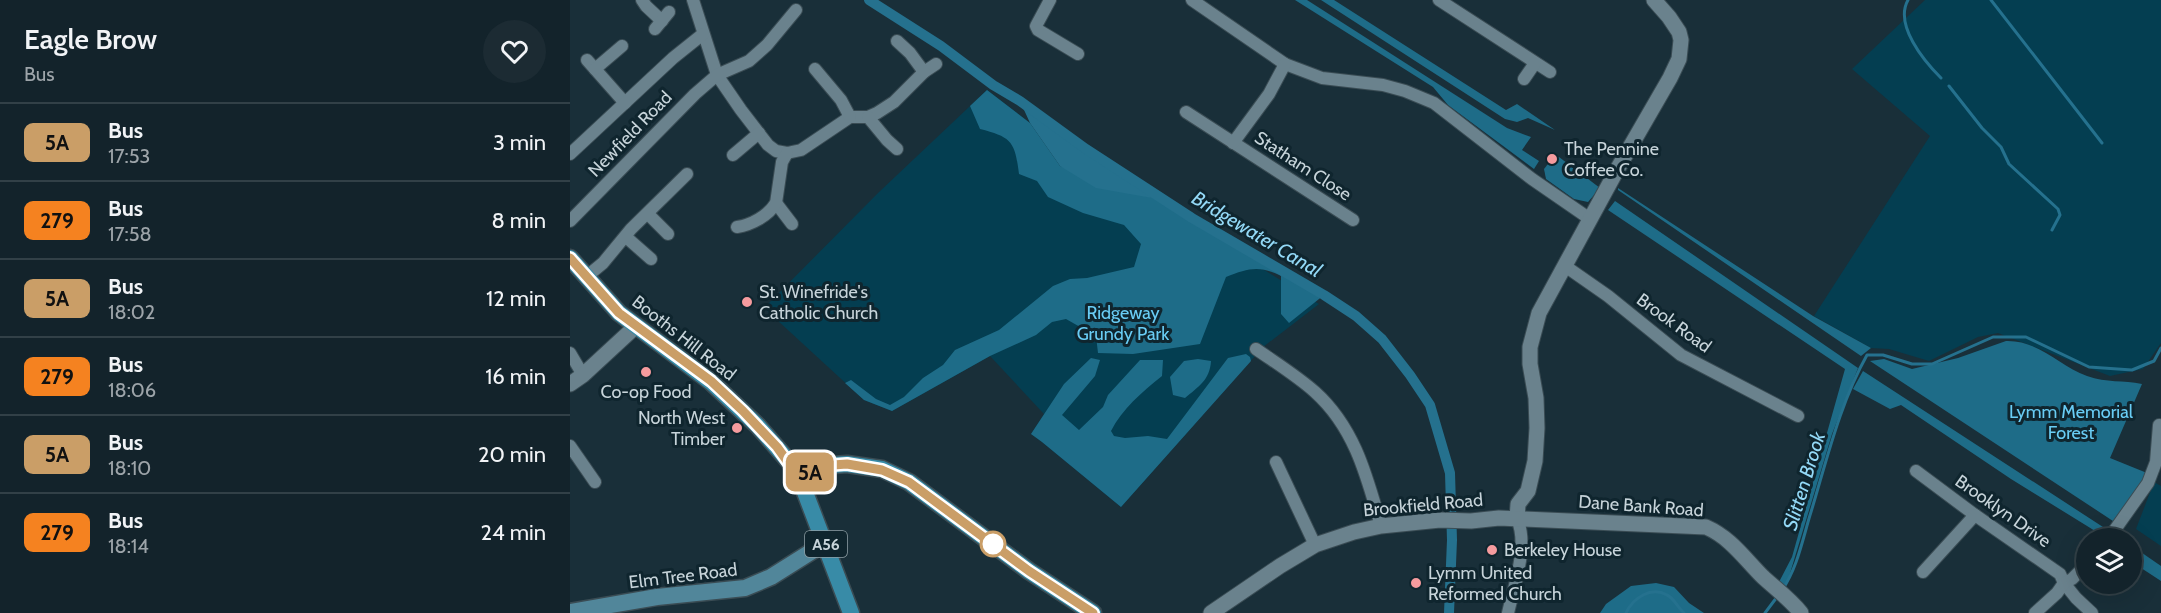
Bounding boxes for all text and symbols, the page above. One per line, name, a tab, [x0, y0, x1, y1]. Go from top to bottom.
button: heart	[483, 20, 546, 83]
text: Eagle Brow	[24, 22, 157, 56]
text: Bus	[24, 62, 55, 86]
street label: Newfield Road	[584, 86, 676, 182]
text: Bus	[108, 117, 143, 144]
street label: Statham Close	[1251, 127, 1355, 205]
text: 3 min	[493, 129, 546, 156]
text: 5A	[45, 130, 69, 155]
place label: The Pennine Coffee Co.	[1564, 138, 1659, 181]
text: 17:53	[108, 144, 150, 168]
marker: The Pennine Coffee Co.	[1545, 152, 1559, 166]
water label: Bridgewater Canal	[1188, 186, 1327, 282]
text: Bus	[108, 195, 143, 222]
text: 8 min	[491, 207, 546, 234]
text: 279	[40, 208, 74, 233]
text: 17:58	[108, 222, 152, 246]
text: Bus	[108, 273, 143, 300]
place label: St. Winefride's Catholic Church	[759, 281, 878, 324]
text: 12 min	[486, 285, 546, 312]
text: 5A	[45, 286, 69, 311]
street label: Brook Road	[1632, 289, 1716, 357]
street label: Booths Hill Road	[628, 291, 740, 385]
marker: St. Winefride's Catholic Church	[740, 295, 754, 309]
text: 18:02	[108, 300, 155, 324]
park label: Ridgeway Grundy Park	[1077, 302, 1170, 345]
text: Bus	[108, 351, 143, 378]
text: 16 min	[485, 363, 546, 390]
text: 279	[40, 364, 74, 389]
marker: Co-op Food	[639, 365, 653, 379]
text: 18:06	[108, 378, 156, 402]
place label: Co-op Food	[601, 381, 691, 403]
park label: Lymm Memorial Forest	[2009, 401, 2134, 444]
place label: North West Timber	[638, 407, 725, 450]
marker: North West Timber	[730, 421, 744, 435]
water label: Slitten Brook	[1778, 428, 1831, 533]
text: Bus	[108, 429, 143, 456]
text: 20 min	[478, 441, 546, 468]
text: 5A	[45, 442, 69, 467]
line badge: 5A	[783, 452, 837, 492]
text: 18:10	[108, 456, 151, 480]
text: 5A	[798, 460, 822, 485]
street label: Brooklyn Drive	[1951, 470, 2055, 552]
street label: Brookfield Road	[1362, 489, 1484, 521]
street label: Dane Bank Road	[1578, 491, 1704, 521]
text: Bus	[108, 507, 143, 534]
text: 24 min	[481, 519, 546, 546]
text: 279	[40, 520, 74, 545]
map controls	[2076, 528, 2142, 594]
button: layers	[2076, 528, 2142, 594]
road number: A56	[805, 531, 847, 557]
unlabelled marker	[980, 531, 1006, 557]
text: 18:14	[108, 534, 149, 558]
place label: Berkeley House	[1504, 539, 1621, 561]
marker: Berkeley House	[1485, 543, 1499, 557]
street label: Elm Tree Road	[628, 558, 738, 594]
place label: Lymm United Reformed Church	[1428, 562, 1562, 605]
marker: Lymm United Reformed Church	[1409, 576, 1423, 590]

